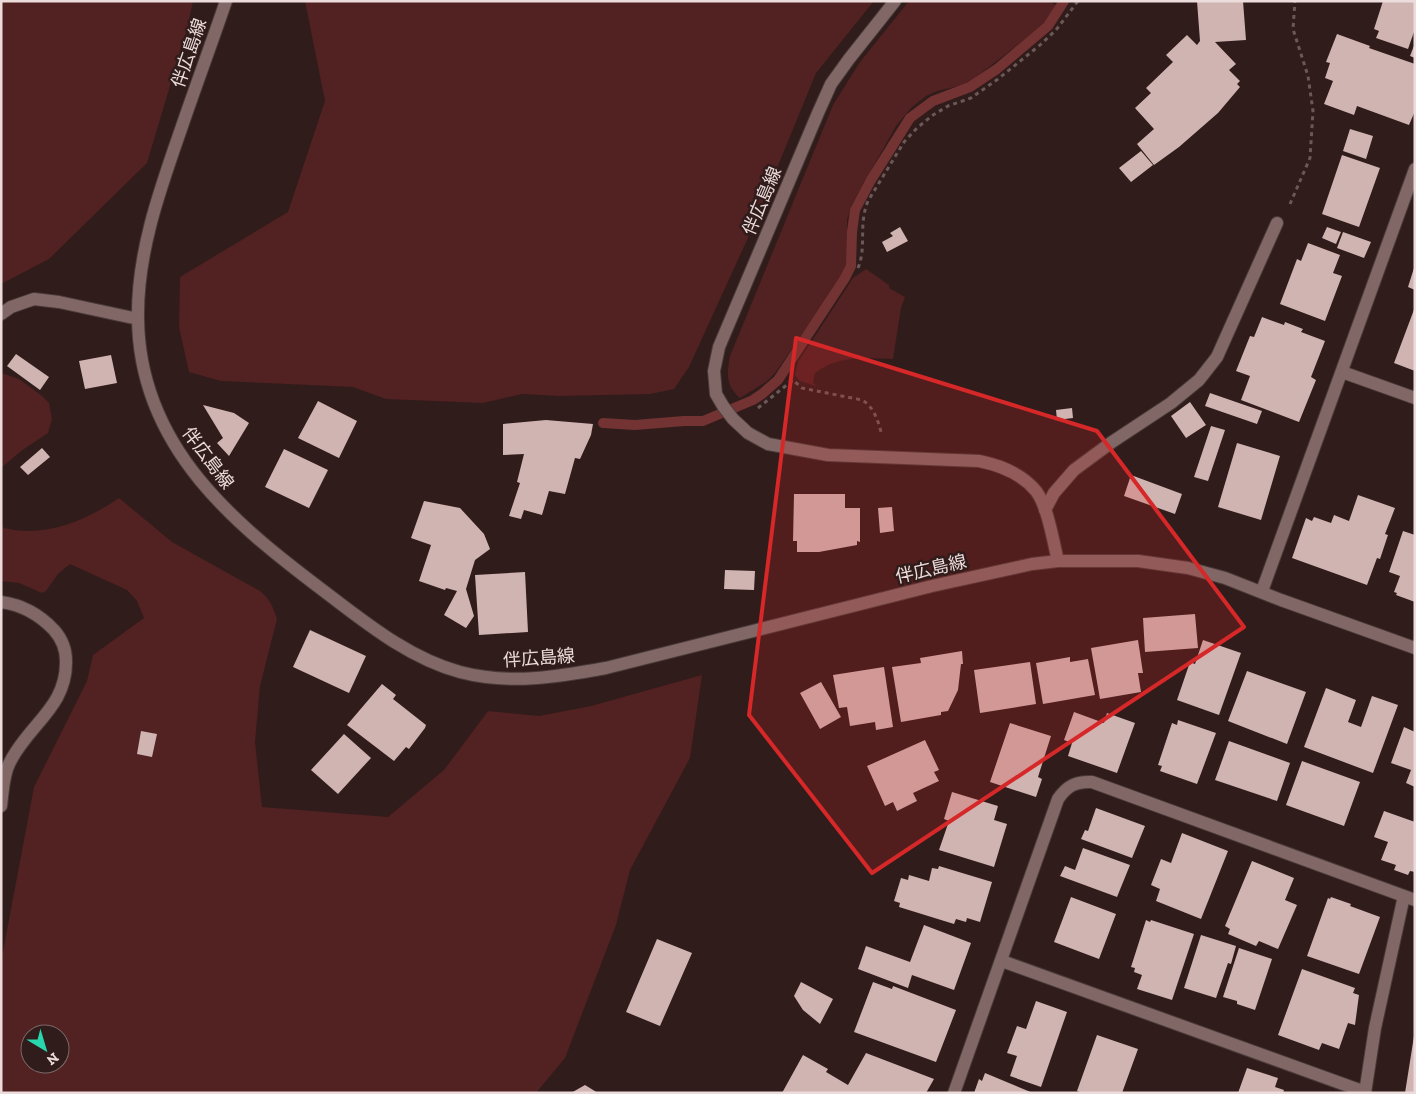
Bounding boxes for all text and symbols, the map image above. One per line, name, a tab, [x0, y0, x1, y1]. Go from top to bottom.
street label: 伴広島線	[167, 15, 211, 91]
street label: 伴広島線	[738, 164, 786, 238]
street label: 伴広島線	[178, 423, 238, 493]
street label: 伴広島線	[893, 550, 969, 588]
street label: 伴広島線	[502, 645, 576, 671]
north arrow	[20, 1024, 70, 1074]
text: N	[43, 1049, 62, 1069]

